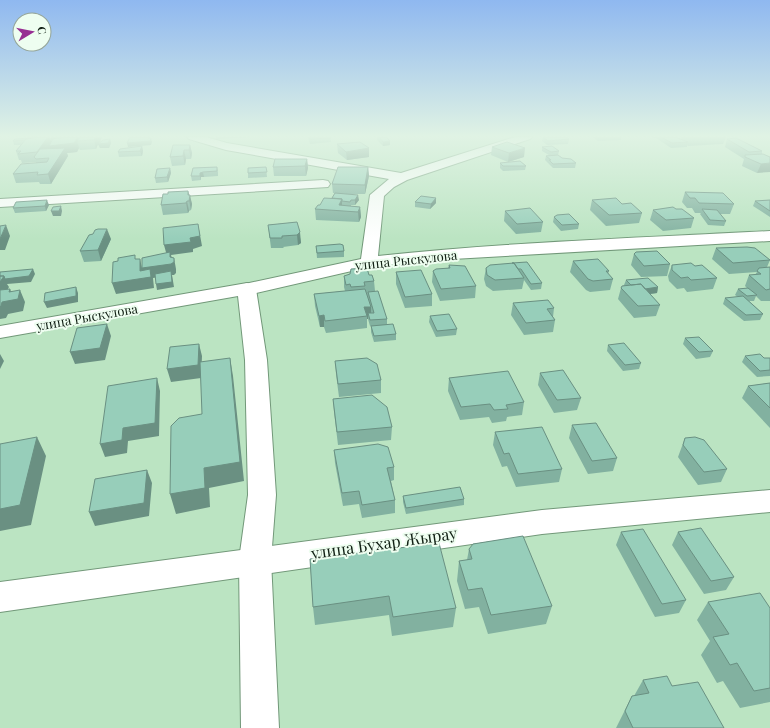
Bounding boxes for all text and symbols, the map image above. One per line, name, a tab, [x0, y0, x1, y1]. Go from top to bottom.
north arrow	[12, 12, 52, 52]
text: С	[34, 25, 50, 36]
street label: улица Рыскулова	[353, 246, 458, 273]
street label: улица Рыскулова	[34, 299, 139, 334]
street label: улица Бухар Жырау	[309, 522, 458, 563]

